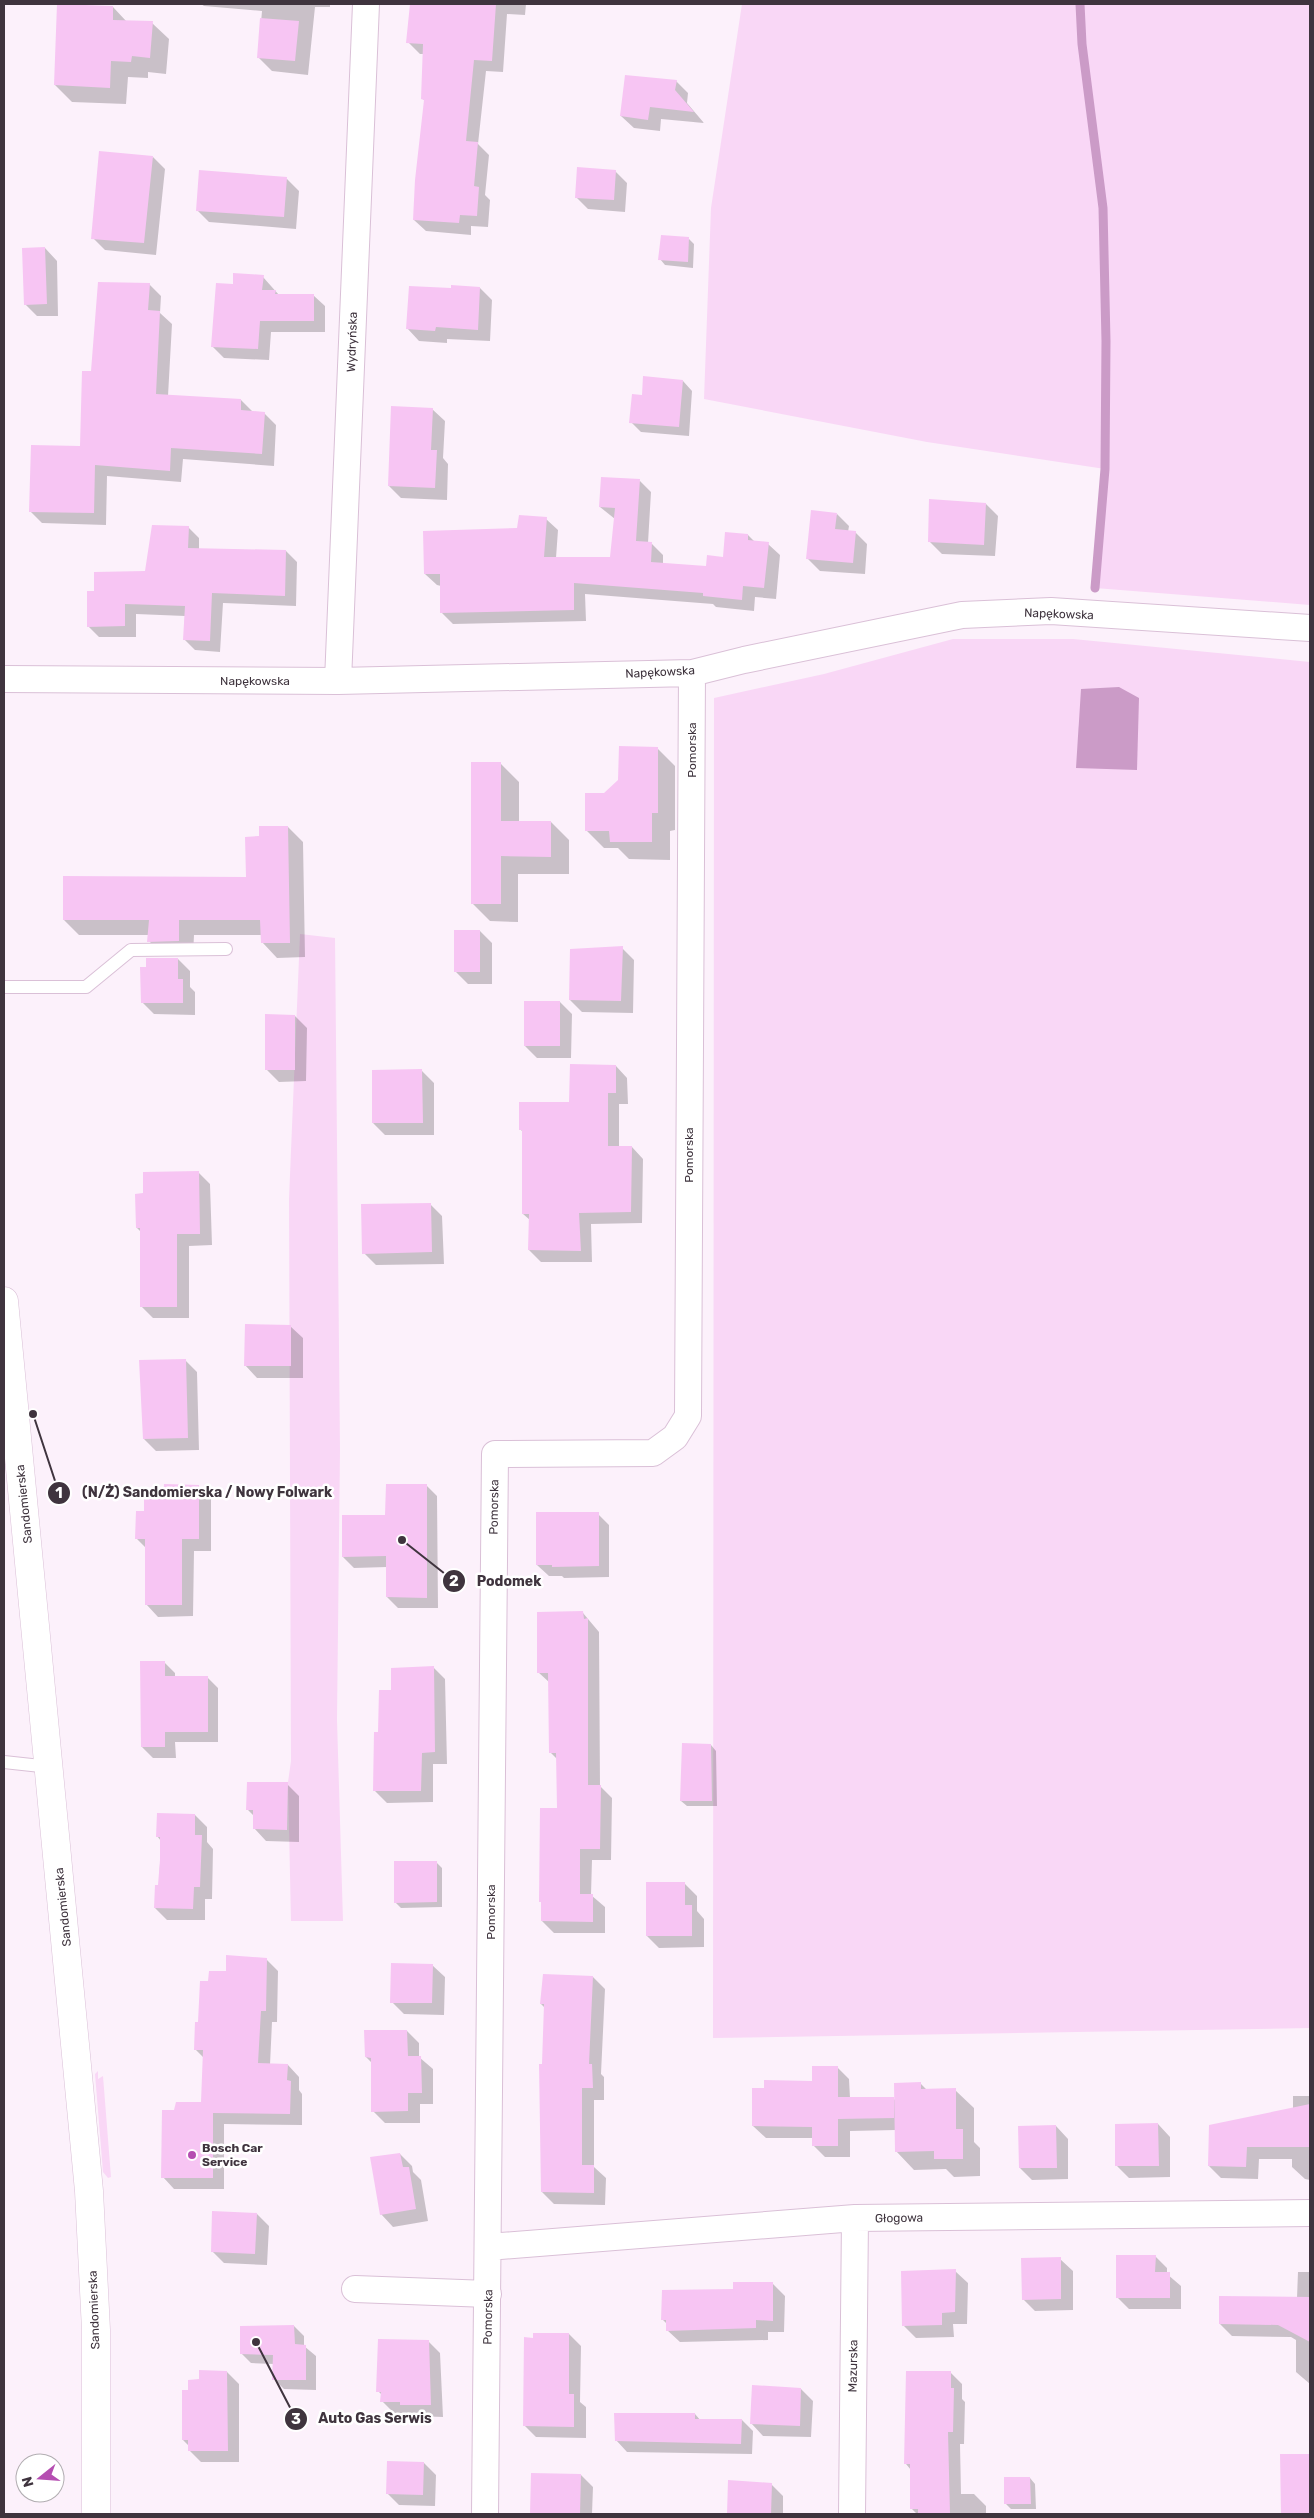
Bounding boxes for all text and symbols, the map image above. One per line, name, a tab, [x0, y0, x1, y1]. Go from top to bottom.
street label: Wydryńska	[344, 312, 360, 372]
street label: Napękowska	[1024, 606, 1094, 622]
street label: Napękowska	[625, 663, 695, 681]
street label: Napękowska	[220, 674, 290, 688]
street label: Pomorska	[685, 722, 699, 778]
street label: Pomorska	[682, 1127, 696, 1183]
street label: Sandomierska	[13, 1464, 35, 1544]
callout: (N/Ż) Sandomierska / Nowy Folwark	[47, 1478, 342, 1507]
street label: Pomorska	[487, 1479, 501, 1535]
text: (N/Ż) Sandomierska / Nowy Folwark	[82, 1483, 333, 1501]
text: 1	[55, 1484, 63, 1502]
callout: Podomek	[441, 1567, 551, 1596]
text: 2	[449, 1572, 459, 1590]
text: Podomek	[477, 1573, 542, 1590]
street label: Sandomierska	[52, 1867, 74, 1947]
street label: Pomorska	[484, 1884, 498, 1940]
place label: Bosch Car Service	[202, 2141, 263, 2169]
marker: Bosch Car Service	[186, 2149, 198, 2161]
street label: Głogowa	[875, 2211, 923, 2225]
street label: Sandomierska	[86, 2270, 102, 2350]
street label: Pomorska	[481, 2289, 495, 2345]
street label: Mazurska	[846, 2339, 860, 2393]
callout: Auto Gas Serwis	[284, 2404, 442, 2433]
text: 3	[291, 2410, 301, 2428]
text: Auto Gas Serwis	[318, 2410, 432, 2427]
north arrow	[15, 2453, 65, 2503]
text: N	[18, 2474, 38, 2489]

